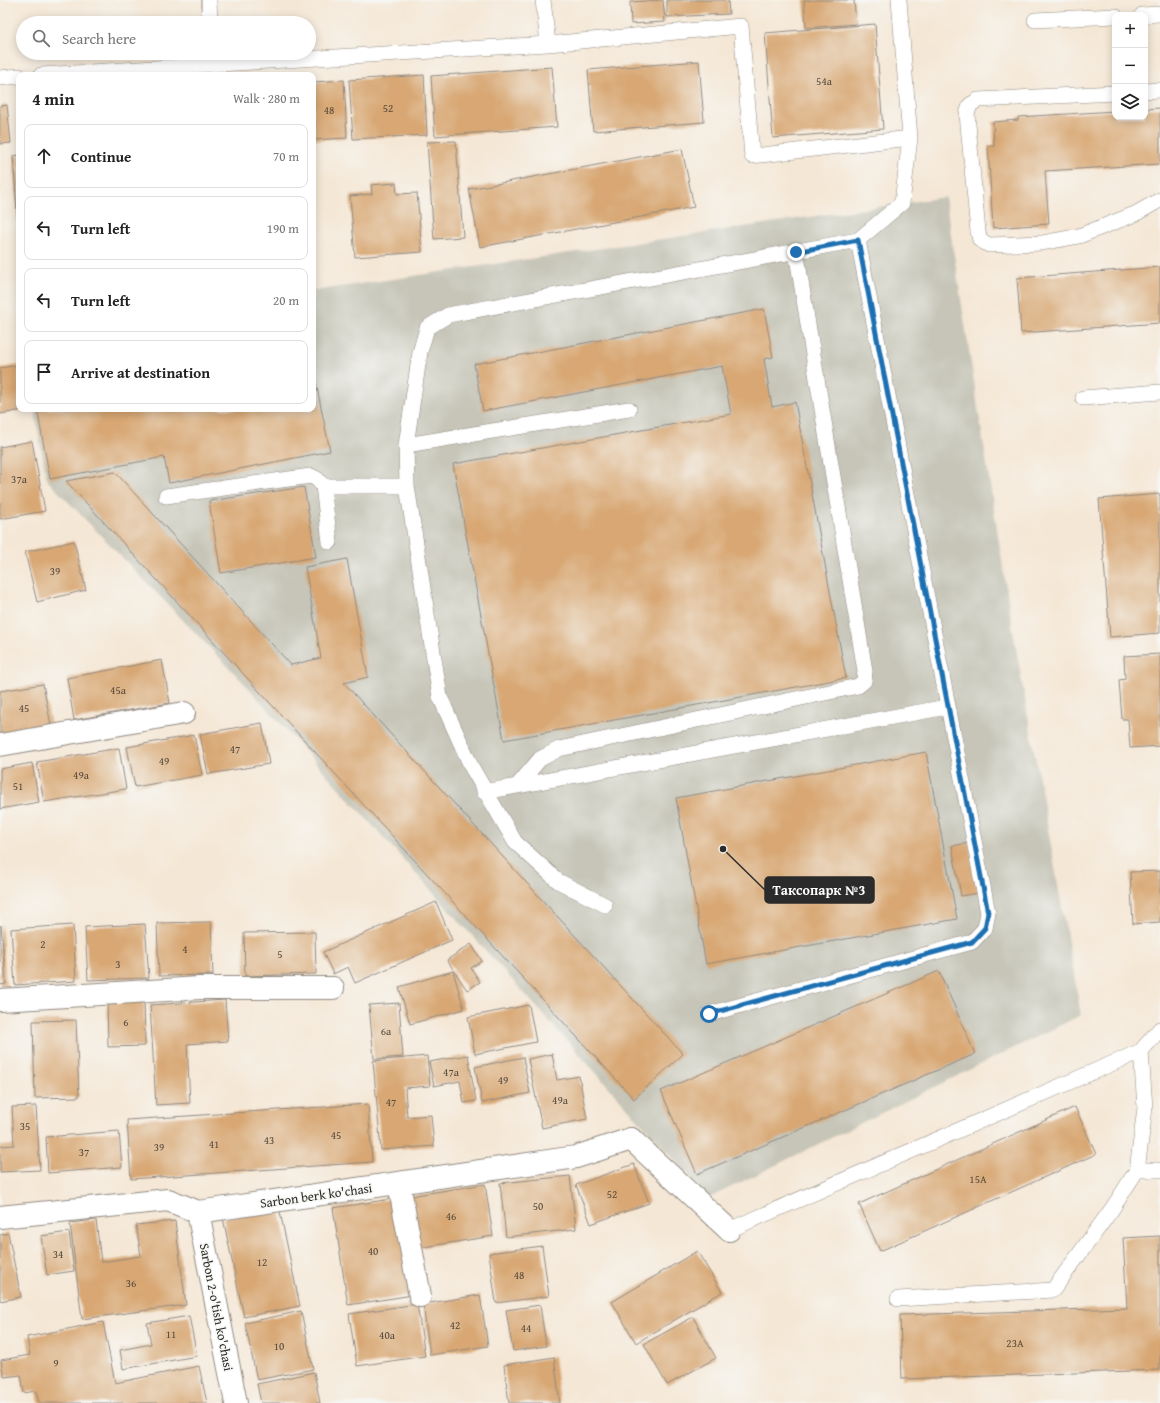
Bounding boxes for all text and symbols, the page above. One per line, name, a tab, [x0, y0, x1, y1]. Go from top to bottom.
map controls	[1112, 12, 1148, 120]
button: +	[1112, 12, 1148, 48]
search box	[16, 16, 316, 60]
icon: search	[30, 27, 52, 49]
text: Search here	[62, 28, 136, 49]
button: −	[1112, 48, 1148, 84]
house number: 54a	[816, 73, 833, 89]
button: layers	[1112, 84, 1148, 120]
text: 4 min	[32, 86, 74, 111]
text: Walk · 280 m	[233, 89, 300, 108]
house number: 52	[383, 100, 393, 116]
house number: 48	[324, 102, 334, 118]
icon: ahead	[33, 145, 55, 167]
text: Continue	[71, 146, 132, 167]
text: 70 m	[273, 147, 299, 166]
icon: left	[33, 217, 55, 239]
text: Turn left	[71, 218, 130, 239]
text: 190 m	[267, 219, 299, 238]
route end	[787, 243, 805, 261]
icon: left	[33, 289, 55, 311]
text: Turn left	[71, 290, 130, 311]
text: 20 m	[273, 291, 299, 310]
icon: arrive	[33, 361, 55, 383]
text: Arrive at destination	[71, 362, 210, 383]
house number: 37a	[11, 471, 28, 487]
house number: 39	[50, 563, 60, 579]
house number: 45a	[110, 682, 127, 698]
house number: 45	[19, 700, 29, 716]
house number: 47	[230, 741, 240, 757]
house number: 49	[159, 753, 169, 769]
house number: 49a	[73, 767, 90, 783]
house number: 51	[13, 778, 23, 794]
callout: Таксопарк №3	[765, 877, 874, 903]
text: Таксопарк №3	[773, 880, 865, 900]
house number: 2	[40, 936, 46, 952]
house number: 4	[182, 941, 188, 957]
house number: 5	[277, 946, 283, 962]
house number: 3	[115, 956, 121, 972]
route start	[700, 1005, 718, 1023]
house number: 6	[123, 1014, 129, 1030]
house number: 6a	[381, 1023, 392, 1039]
house number: 47a	[443, 1064, 460, 1080]
house number: 49	[498, 1072, 508, 1088]
house number: 49a	[552, 1092, 569, 1108]
house number: 47	[386, 1094, 396, 1110]
house number: 35	[20, 1118, 30, 1134]
house number: 45	[331, 1127, 341, 1143]
house number: 43	[264, 1132, 274, 1148]
house number: 41	[209, 1136, 219, 1152]
house number: 39	[154, 1139, 164, 1155]
house number: 37	[79, 1144, 89, 1160]
house number: 15A	[969, 1171, 987, 1187]
street label: Sarbon berk ko'chasi	[259, 1178, 374, 1213]
house number: 52	[607, 1186, 617, 1202]
house number: 50	[533, 1198, 543, 1214]
house number: 46	[446, 1208, 456, 1224]
street label: Sarbon 2-o'tish ko'chasi	[195, 1242, 238, 1373]
house number: 40	[368, 1243, 378, 1259]
house number: 34	[53, 1246, 63, 1262]
house number: 12	[257, 1254, 267, 1270]
house number: 48	[514, 1267, 524, 1283]
house number: 36	[126, 1275, 136, 1291]
house number: 42	[450, 1317, 460, 1333]
house number: 44	[521, 1320, 531, 1336]
house number: 11	[166, 1326, 176, 1342]
house number: 40a	[379, 1327, 396, 1343]
house number: 23A	[1006, 1335, 1024, 1351]
house number: 10	[274, 1338, 284, 1354]
house number: 9	[53, 1355, 59, 1371]

